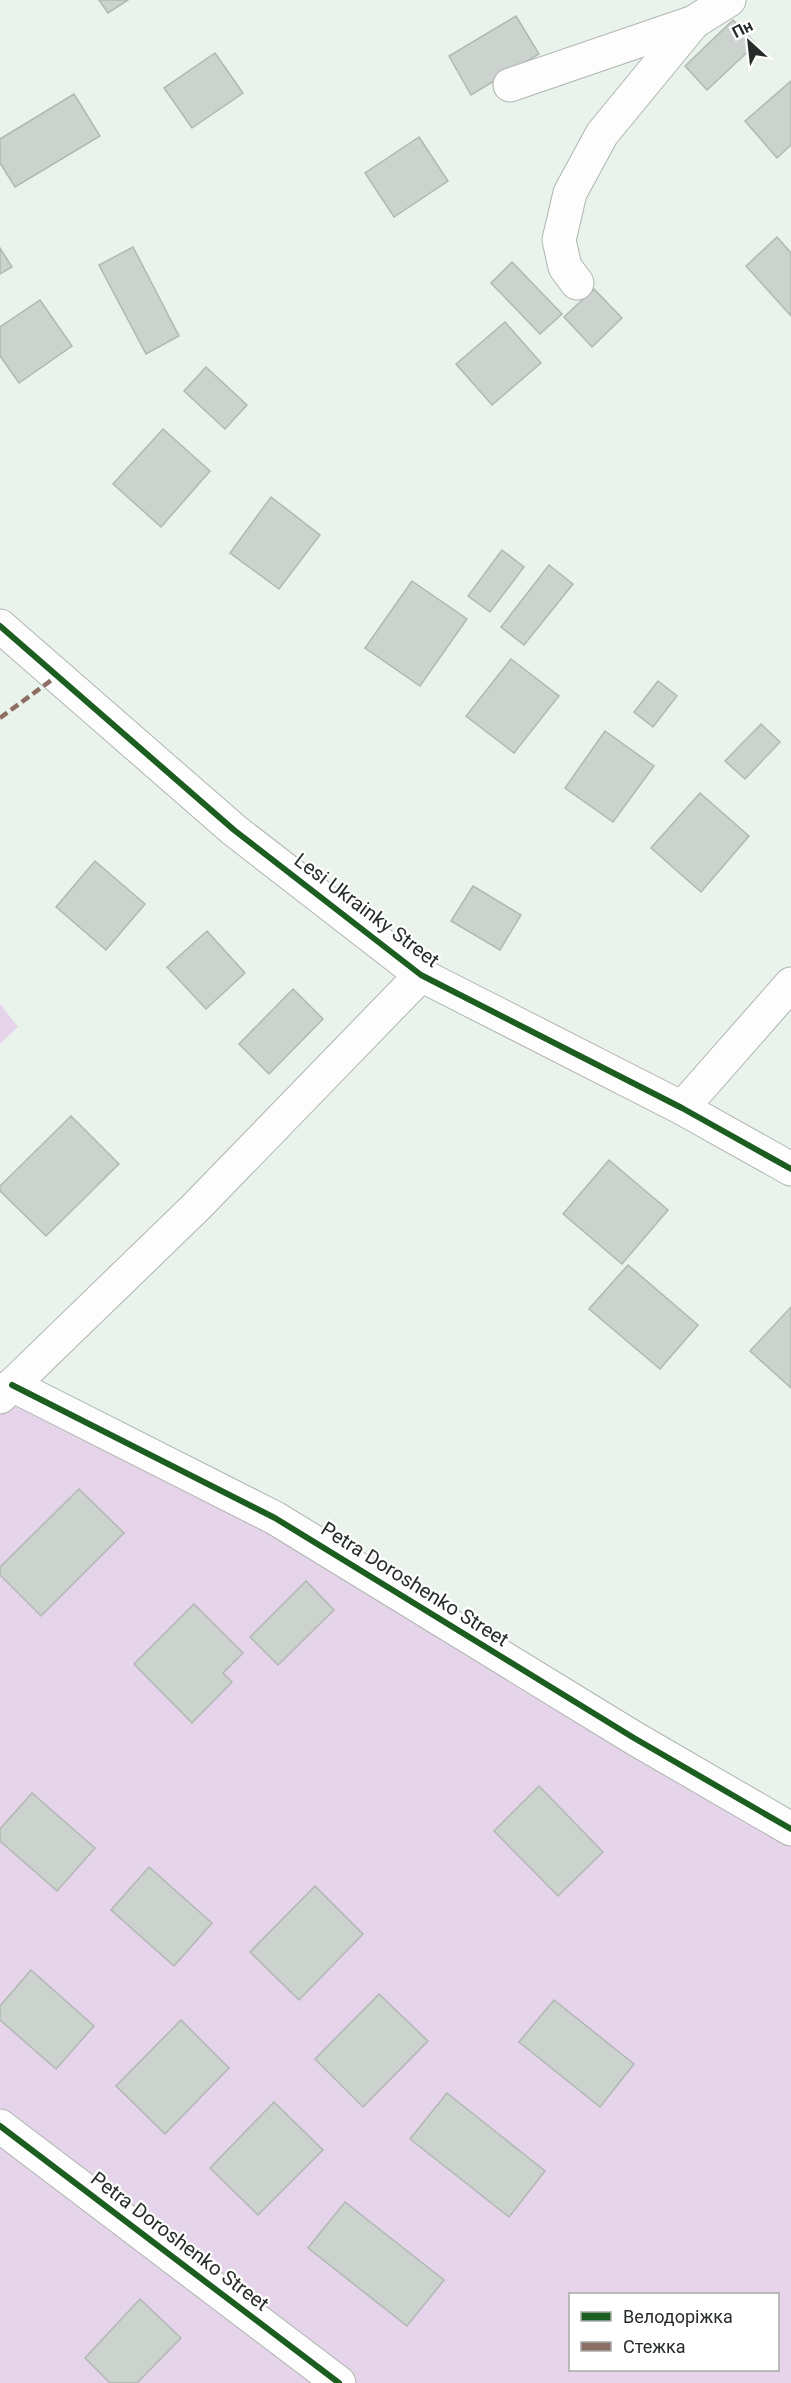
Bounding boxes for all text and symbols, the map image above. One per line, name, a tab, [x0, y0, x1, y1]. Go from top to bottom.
north arrow	[719, 12, 779, 72]
text: Пн	[729, 16, 756, 42]
street label: Lesi Ukrainky Street	[290, 848, 444, 972]
street label: Petra Doroshenko Street	[317, 1516, 513, 1652]
street label: Petra Doroshenko Street	[86, 2166, 274, 2316]
legend	[569, 2293, 779, 2371]
text: Велодоріжка	[623, 2306, 733, 2327]
text: Стежка	[623, 2336, 686, 2357]

